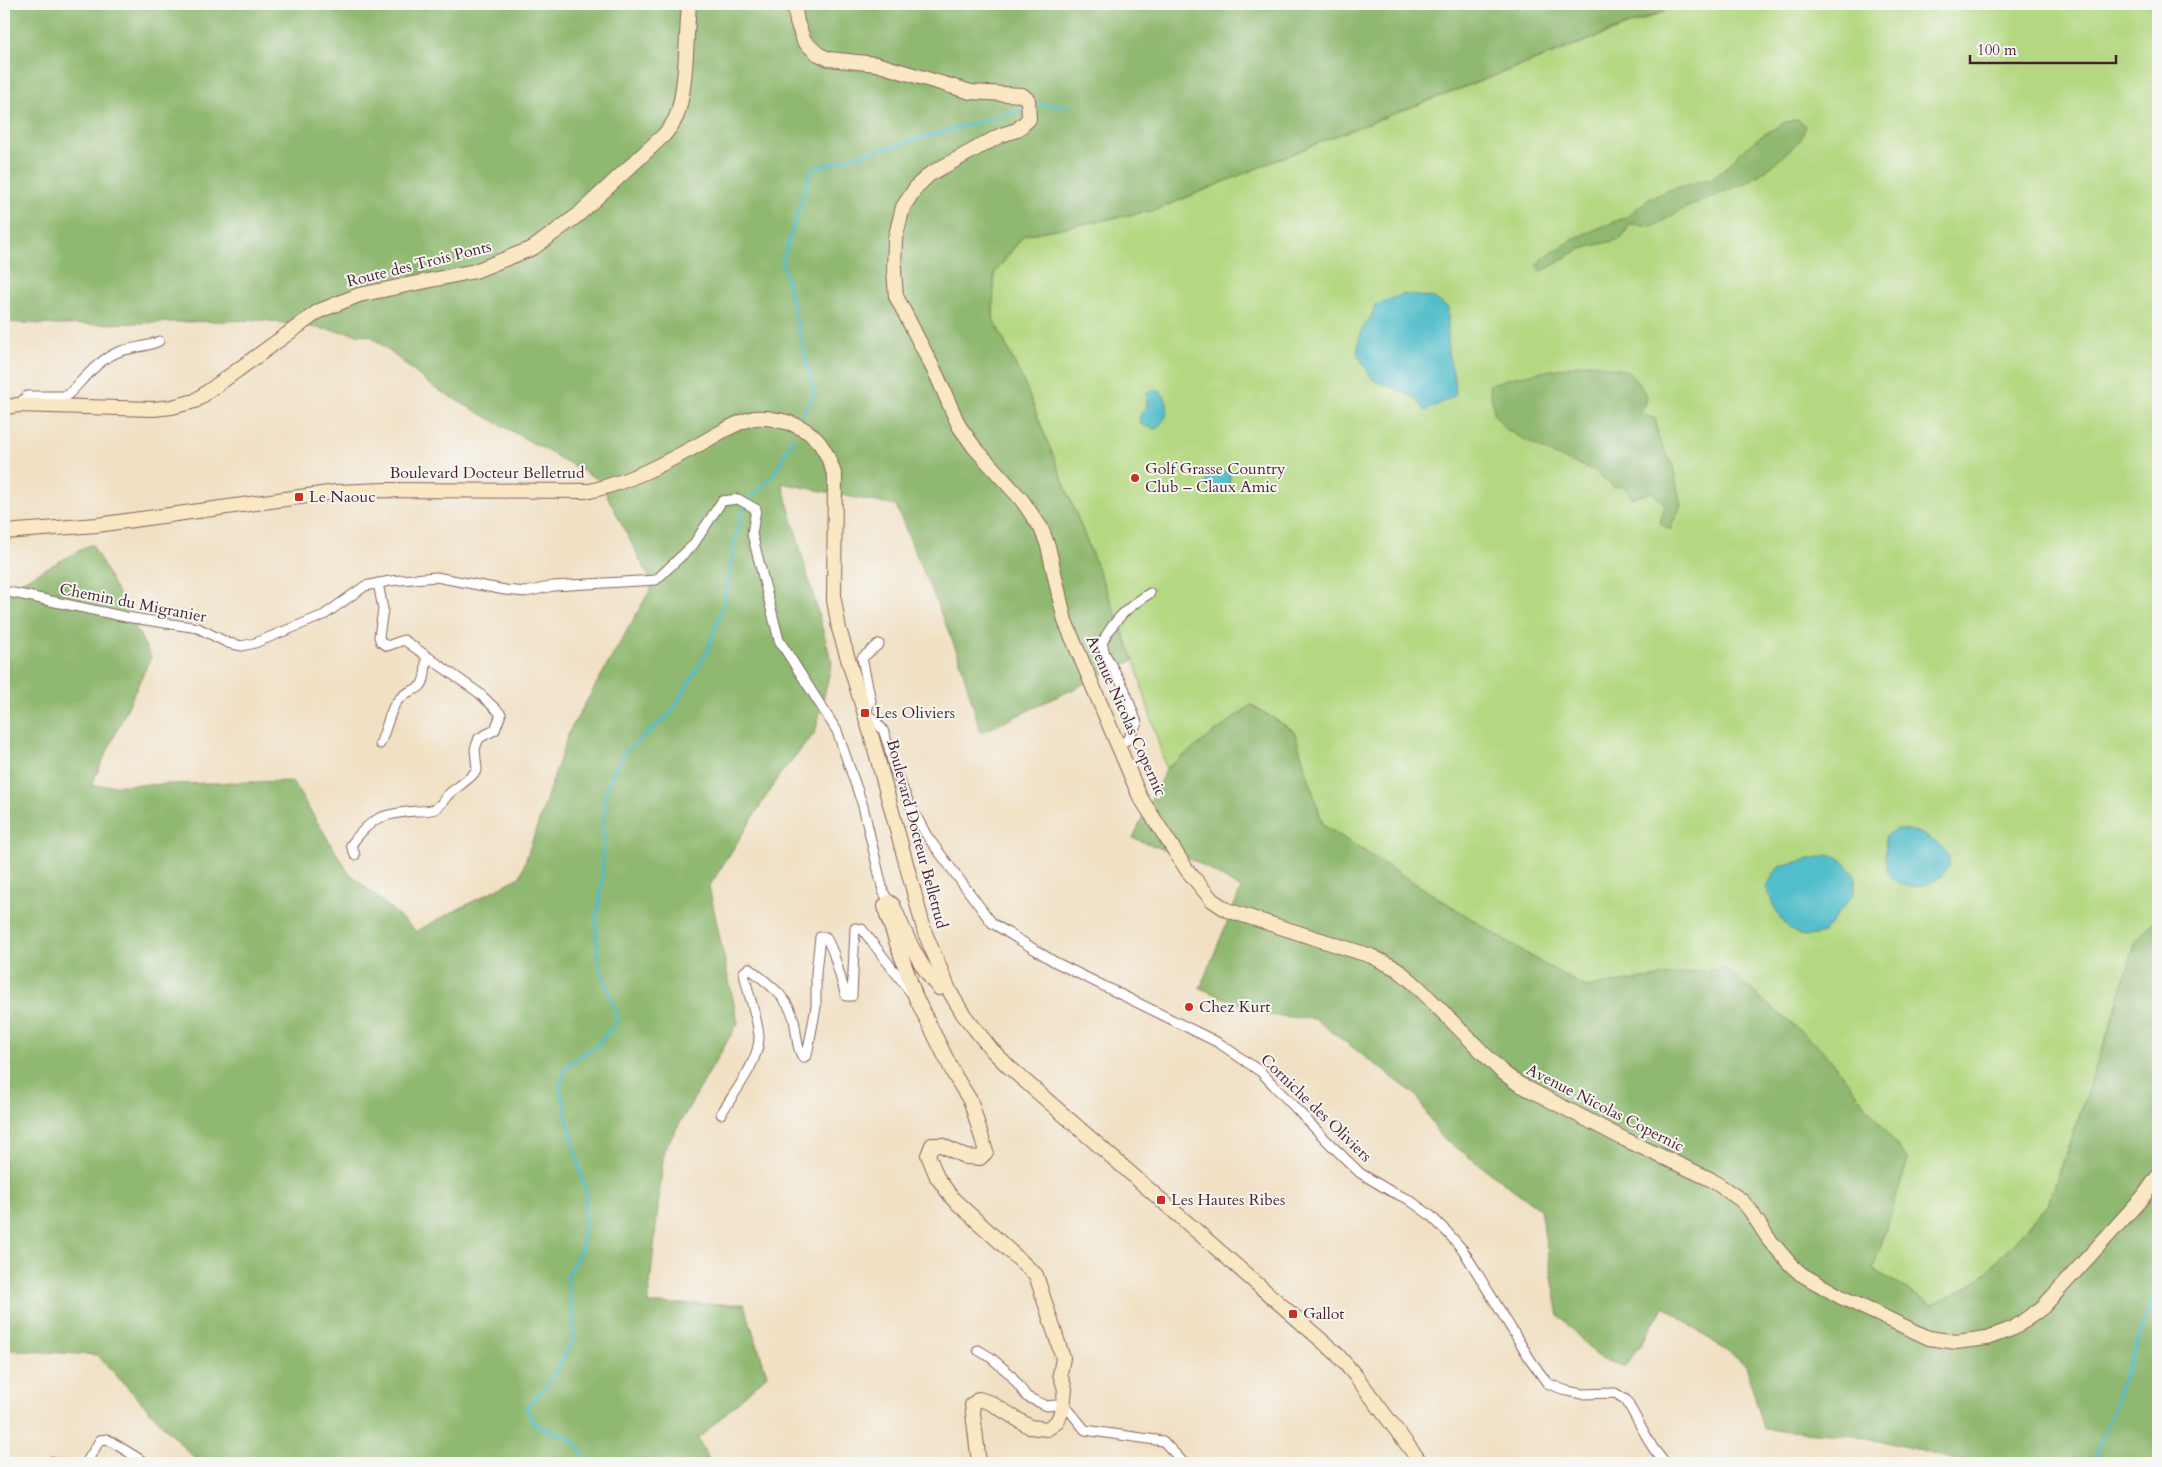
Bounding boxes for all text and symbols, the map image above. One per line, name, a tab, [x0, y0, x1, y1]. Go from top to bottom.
scale bar	[1970, 32, 2116, 64]
text: 100 m	[1977, 40, 2017, 60]
street label: Route des Trois Ponts	[344, 235, 494, 293]
place label: Golf Grasse Country Club – Claux Amic	[1145, 458, 1286, 498]
street label: Boulevard Docteur Belletrud	[389, 462, 585, 484]
marker: Golf Grasse Country Club – Claux Amic	[1129, 472, 1141, 484]
place label: Le Naouc	[309, 486, 376, 508]
marker: Le Naouc	[293, 491, 305, 503]
street label: Chemin du Migranier	[58, 578, 209, 628]
street label: Avenue Nicolas Copernic	[1081, 632, 1171, 800]
place label: Les Oliviers	[875, 702, 955, 724]
marker: Les Oliviers	[859, 707, 871, 719]
street label: Boulevard Docteur Belletrud	[881, 737, 953, 932]
place label: Chez Kurt	[1199, 996, 1270, 1018]
marker: Chez Kurt	[1183, 1001, 1195, 1013]
street label: Corniche des Oliviers	[1256, 1049, 1376, 1167]
street label: Avenue Nicolas Copernic	[1522, 1059, 1688, 1157]
place label: Les Hautes Ribes	[1171, 1189, 1285, 1211]
marker: Les Hautes Ribes	[1155, 1194, 1167, 1206]
place label: Gallot	[1303, 1303, 1344, 1325]
marker: Gallot	[1287, 1308, 1299, 1320]

